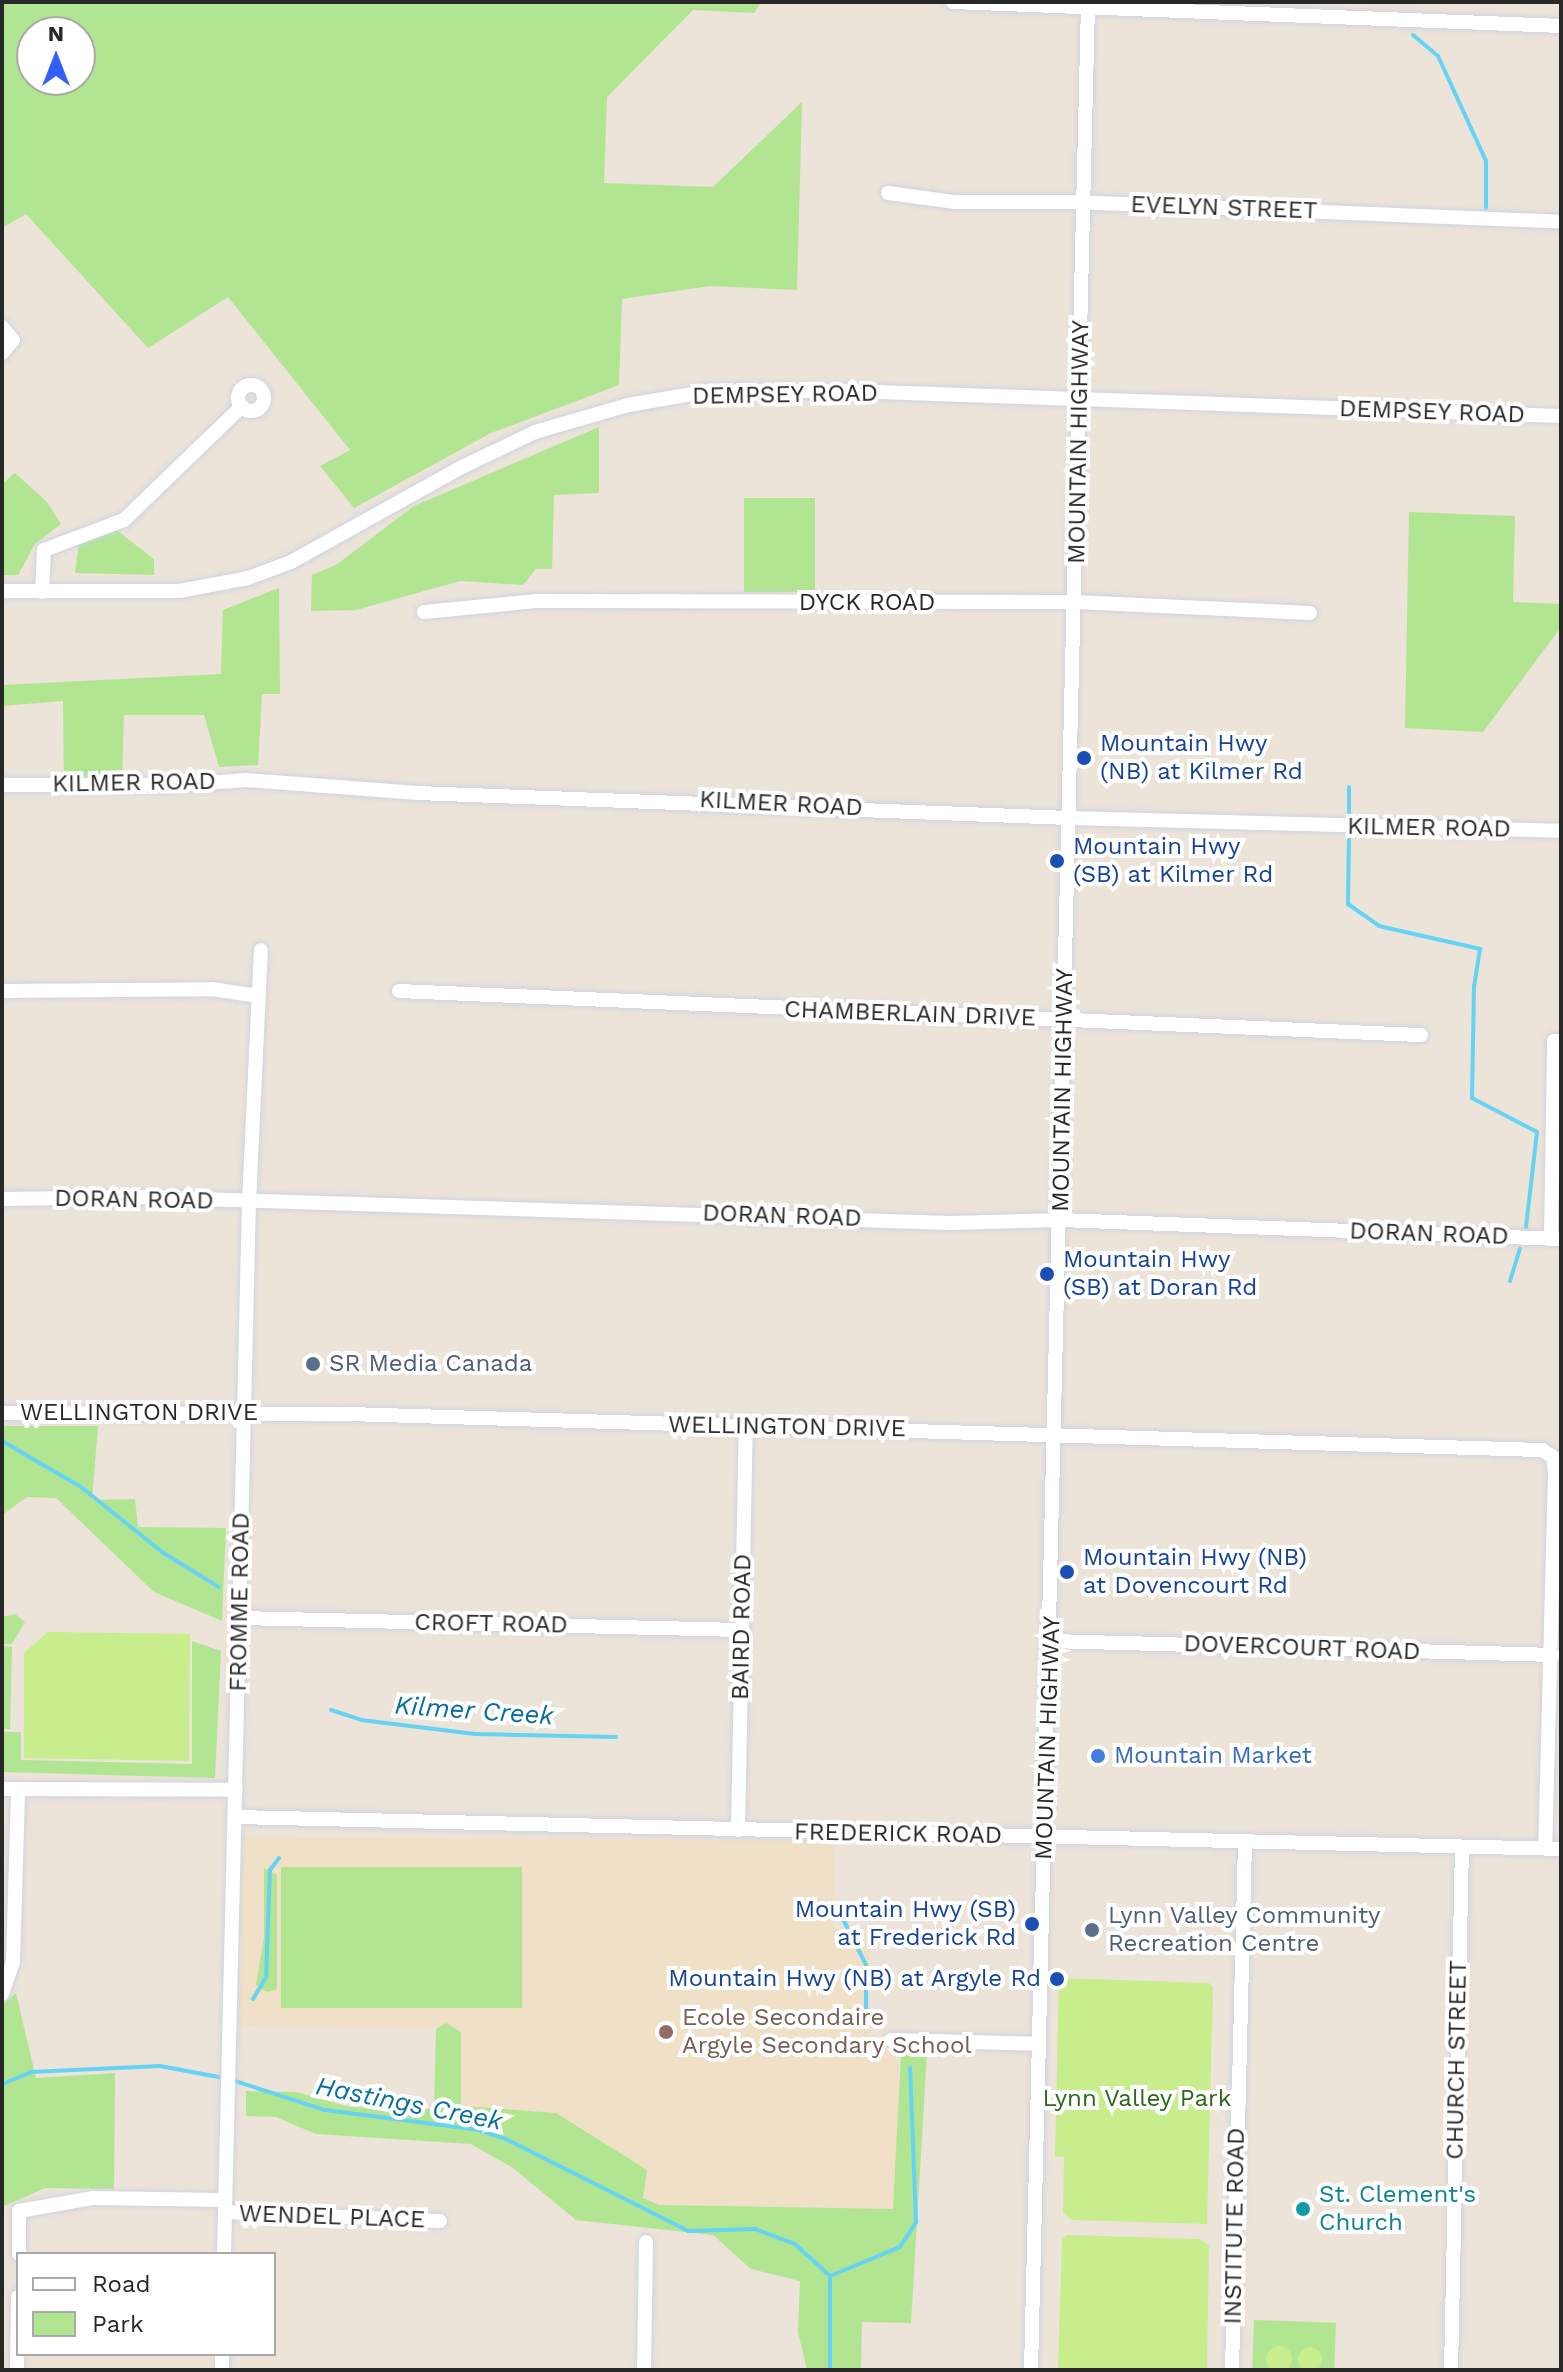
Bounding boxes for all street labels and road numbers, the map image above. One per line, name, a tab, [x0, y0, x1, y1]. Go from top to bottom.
street label: EVELYN STREET	[1130, 190, 1318, 226]
street label: MOUNTAIN HIGHWAY	[1062, 320, 1096, 564]
street label: DEMPSEY ROAD	[691, 379, 879, 411]
street label: DEMPSEY ROAD	[1338, 394, 1526, 430]
street label: DYCK ROAD	[799, 589, 935, 617]
street label: KILMER ROAD	[52, 767, 216, 799]
street label: KILMER ROAD	[699, 785, 863, 823]
street label: KILMER ROAD	[1347, 812, 1511, 844]
street label: MOUNTAIN HIGHWAY	[1046, 968, 1080, 1212]
street label: CHAMBERLAIN DRIVE	[784, 995, 1036, 1033]
street label: DORAN ROAD	[54, 1184, 214, 1216]
street label: DORAN ROAD	[702, 1199, 862, 1233]
street label: DORAN ROAD	[1349, 1217, 1509, 1251]
street label: WELLINGTON DRIVE	[20, 1399, 258, 1427]
street label: WELLINGTON DRIVE	[668, 1411, 906, 1443]
street label: FROMME ROAD	[224, 1512, 256, 1692]
street label: BAIRD ROAD	[726, 1554, 758, 1700]
street label: CROFT ROAD	[414, 1608, 568, 1640]
street label: MOUNTAIN HIGHWAY	[1029, 1616, 1067, 1860]
street label: DOVERCOURT ROAD	[1183, 1629, 1421, 1667]
street label: FREDERICK ROAD	[794, 1818, 1002, 1850]
street label: CHURCH STREET	[1441, 1960, 1473, 2160]
street label: INSTITUTE ROAD	[1219, 2127, 1251, 2325]
street label: WENDEL PLACE	[238, 2199, 426, 2235]

